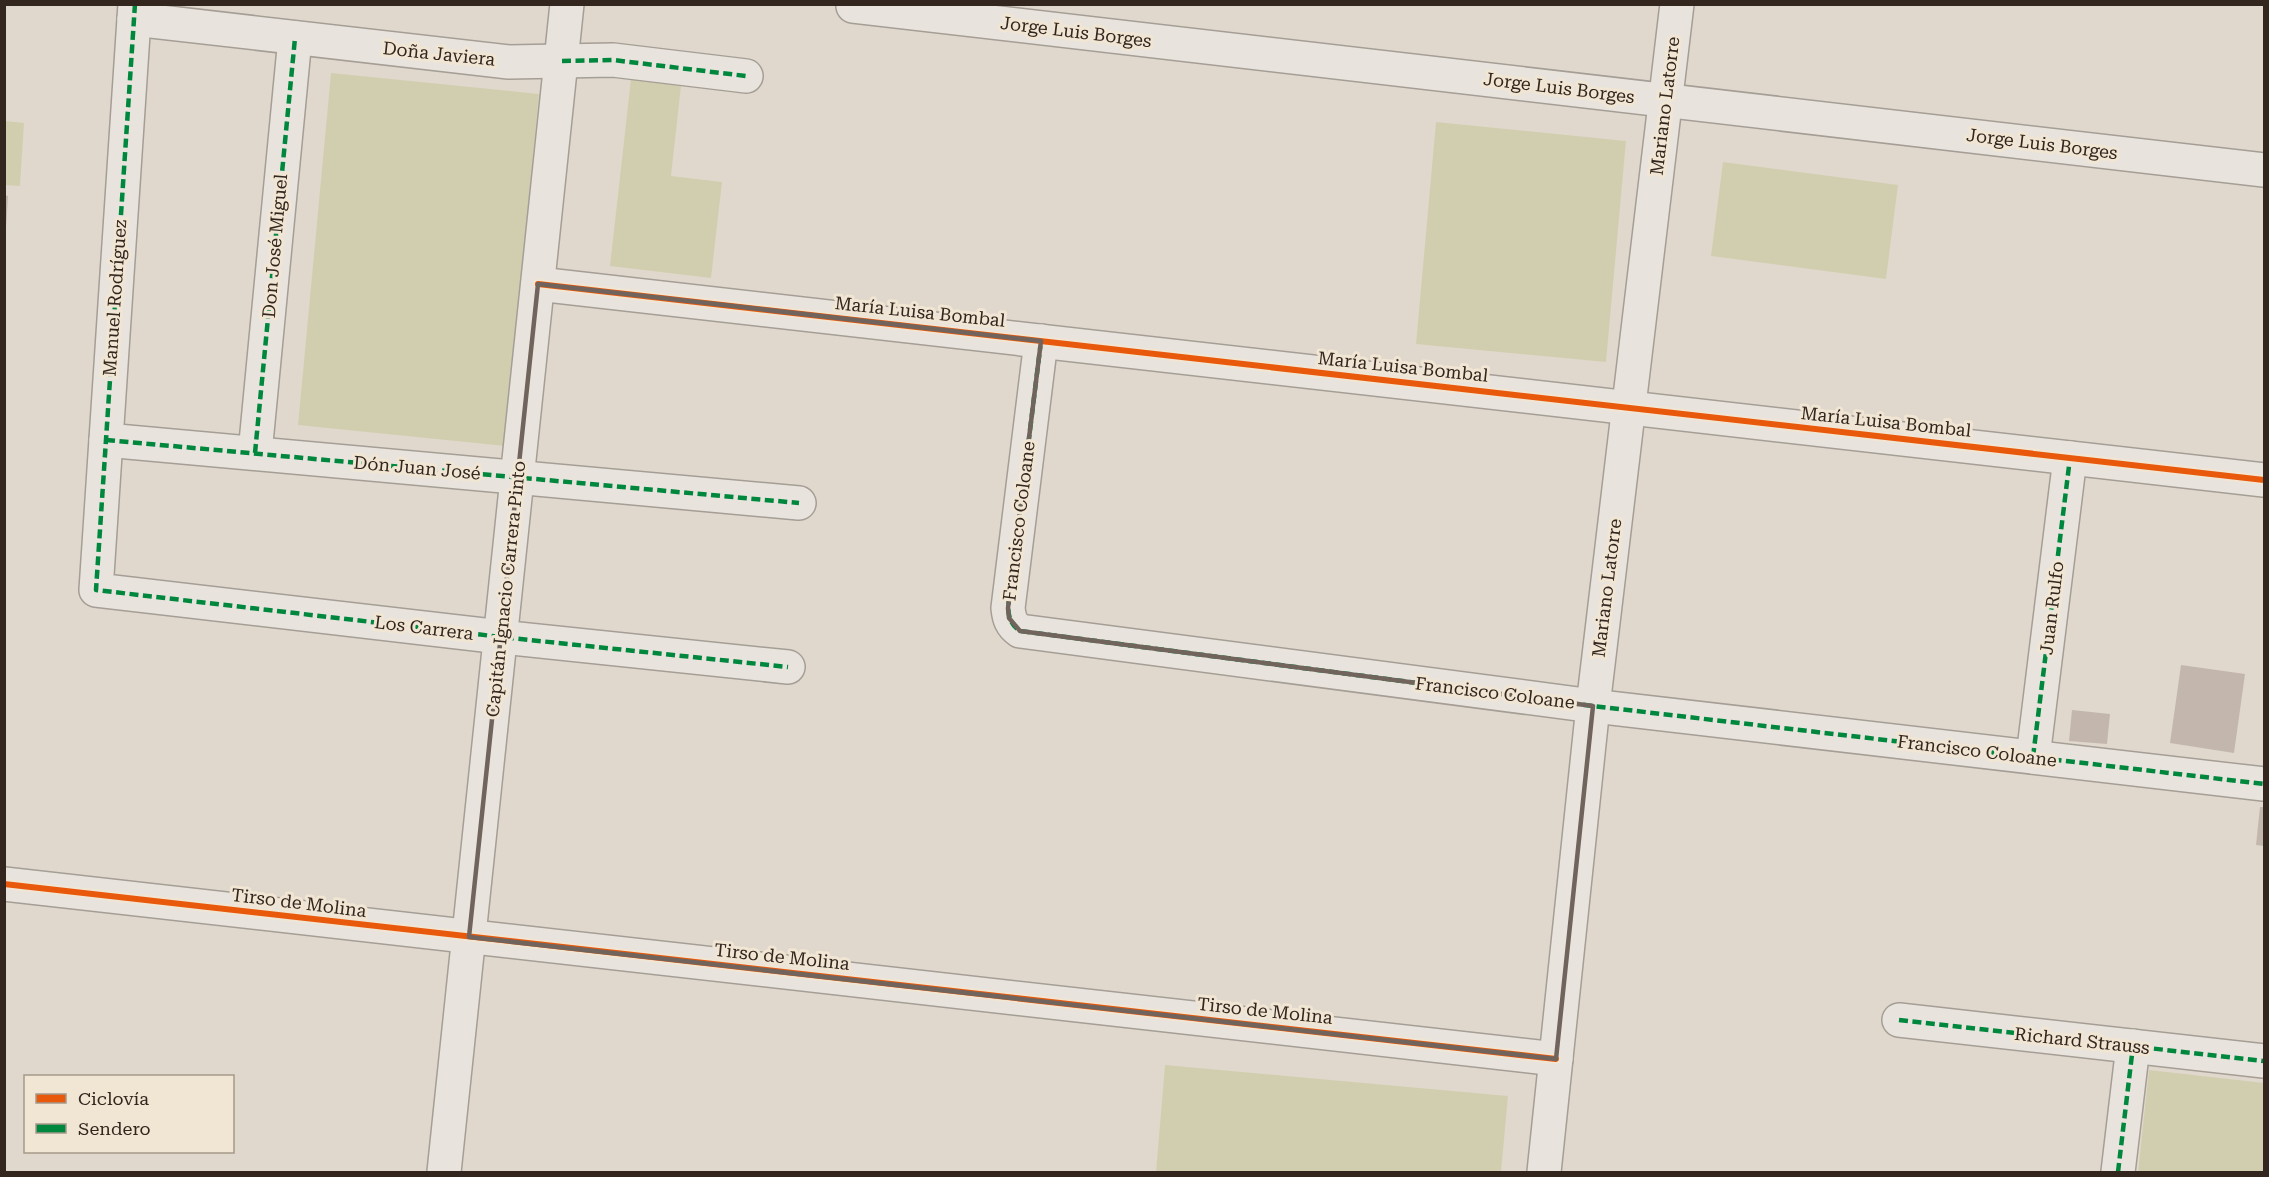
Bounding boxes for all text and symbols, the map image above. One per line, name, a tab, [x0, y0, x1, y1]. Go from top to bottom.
street label: Jorge Luis Borges	[999, 12, 1153, 51]
street label: Mariano Latorre	[1646, 35, 1683, 177]
street label: Doña Javiera	[382, 37, 497, 70]
street label: Jorge Luis Borges	[1482, 68, 1636, 107]
street label: Jorge Luis Borges	[1965, 124, 2119, 163]
street label: Don José Miguel	[258, 173, 291, 319]
street label: Manuel Rodríguez	[99, 218, 130, 377]
street label: María Luisa Bombal	[834, 292, 1007, 331]
street label: María Luisa Bombal	[1317, 347, 1490, 386]
street label: María Luisa Bombal	[1800, 402, 1973, 441]
street label: Francisco Coloane	[998, 440, 1039, 602]
street label: Dón Juan José	[353, 451, 482, 484]
street label: Capitán Ignacio Carrera Pinto	[482, 460, 529, 718]
street label: Mariano Latorre	[1588, 517, 1625, 659]
street label: Juan Rulfo	[2035, 560, 2068, 656]
street label: Los Carrera	[373, 611, 475, 644]
street label: Francisco Coloane	[1414, 672, 1576, 713]
street label: Francisco Coloane	[1896, 730, 2058, 771]
street label: Tirso de Molina	[230, 884, 368, 921]
street label: Tirso de Molina	[713, 939, 851, 974]
street label: Tirso de Molina	[1196, 993, 1334, 1028]
street label: Richard Strauss	[2013, 1023, 2151, 1058]
legend	[24, 1075, 234, 1153]
text: Ciclovía	[78, 1088, 149, 1109]
text: Sendero	[78, 1118, 151, 1139]

